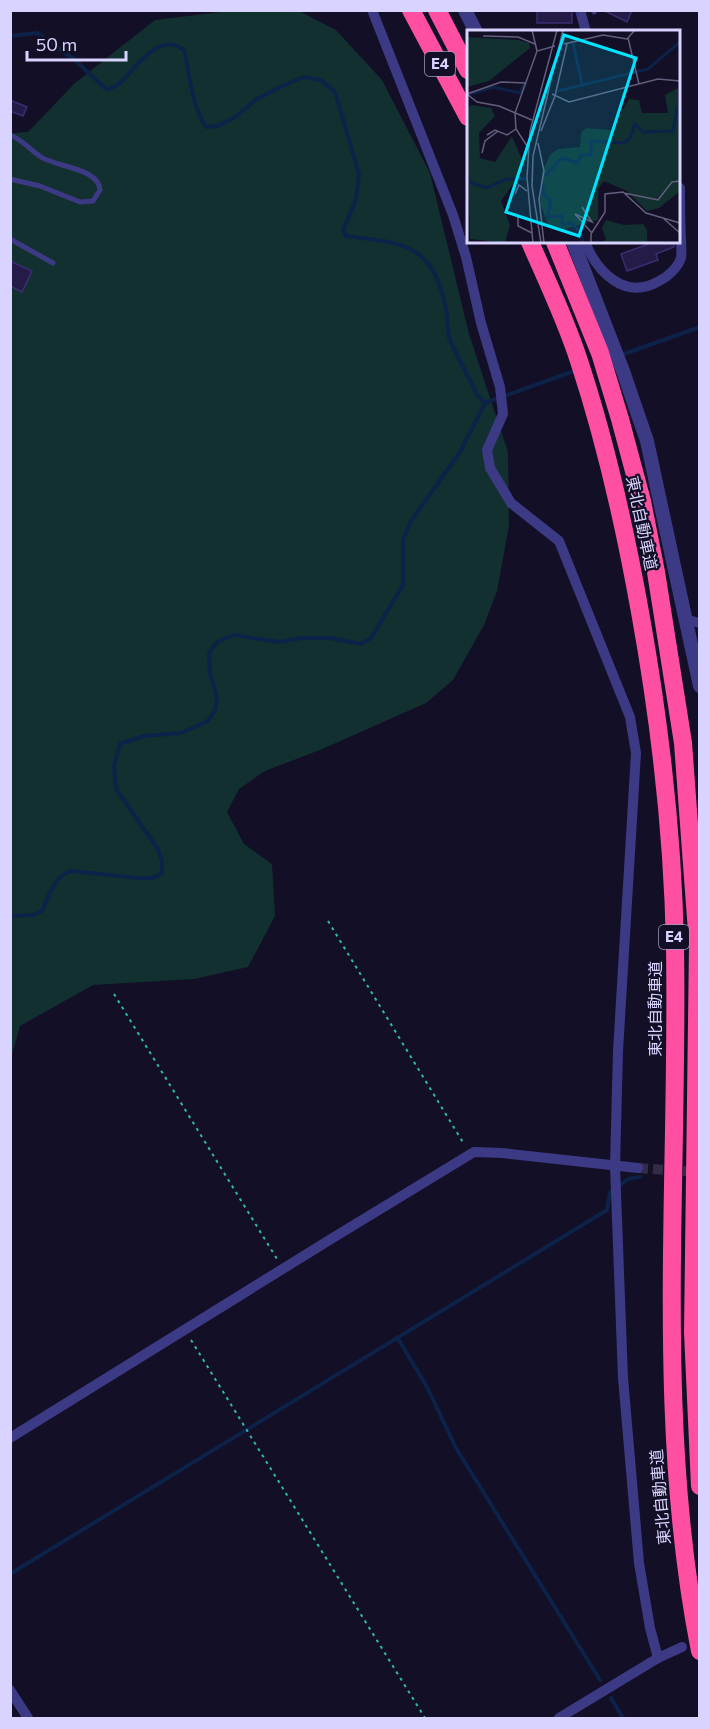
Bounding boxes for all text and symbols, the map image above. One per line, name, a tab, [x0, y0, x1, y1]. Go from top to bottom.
scale bar	[27, 24, 126, 62]
inset map	[467, 30, 680, 243]
text: 50 m	[36, 33, 77, 55]
road number: E4	[425, 52, 455, 76]
street label: 東北自動車道	[623, 474, 662, 572]
road number: E4	[659, 925, 689, 949]
street label: 東北自動車道	[645, 961, 664, 1057]
street label: 東北自動車道	[646, 1448, 673, 1546]

